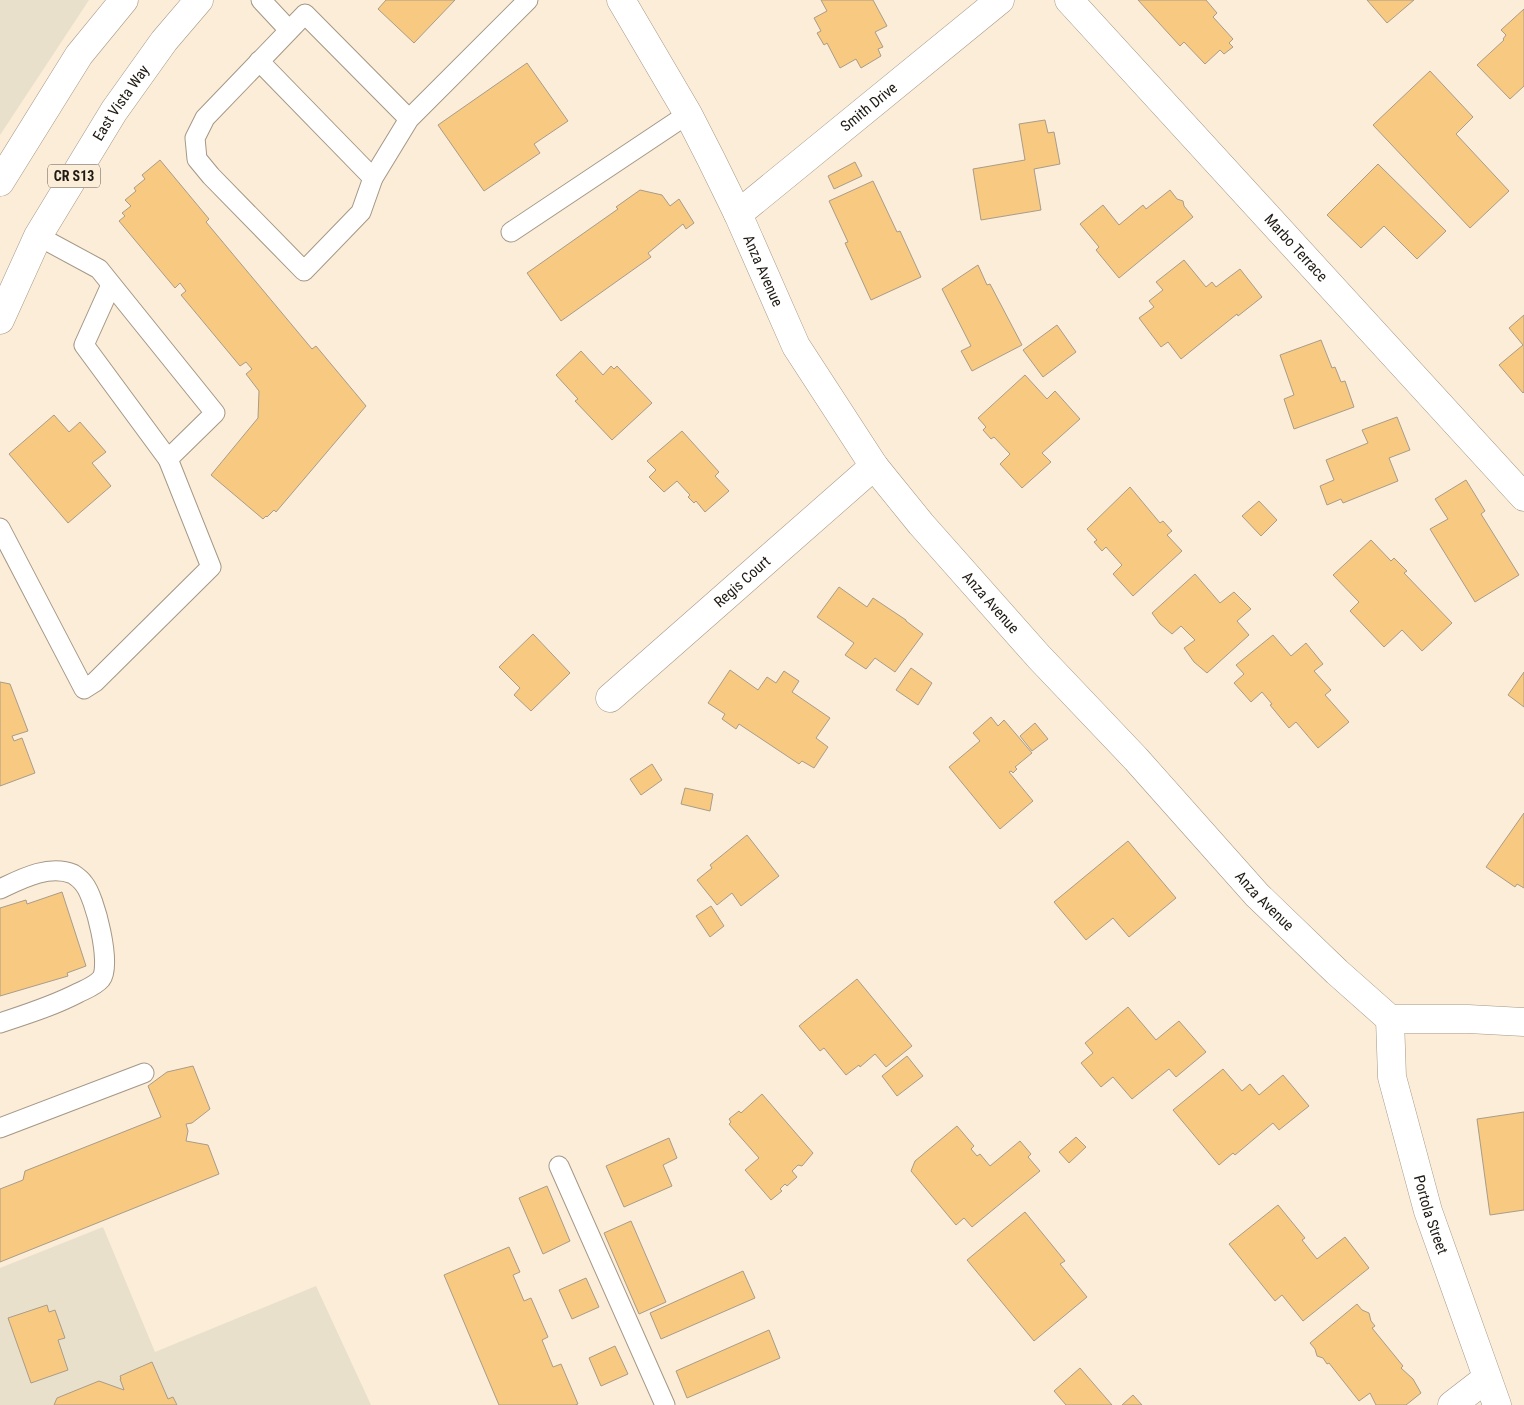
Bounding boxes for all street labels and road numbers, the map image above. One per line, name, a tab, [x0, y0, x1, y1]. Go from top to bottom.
street label: East Vista Way	[89, 62, 153, 144]
street label: Smith Drive	[837, 79, 901, 135]
road number: CR S13	[48, 165, 100, 188]
street label: Marbo Terrace	[1260, 210, 1331, 285]
street label: Anza Avenue	[739, 232, 787, 309]
street label: Regis Court	[710, 552, 774, 611]
street label: Anza Avenue	[959, 568, 1023, 637]
street label: Anza Avenue	[1231, 868, 1298, 934]
street label: Portola Street	[1410, 1173, 1452, 1257]

